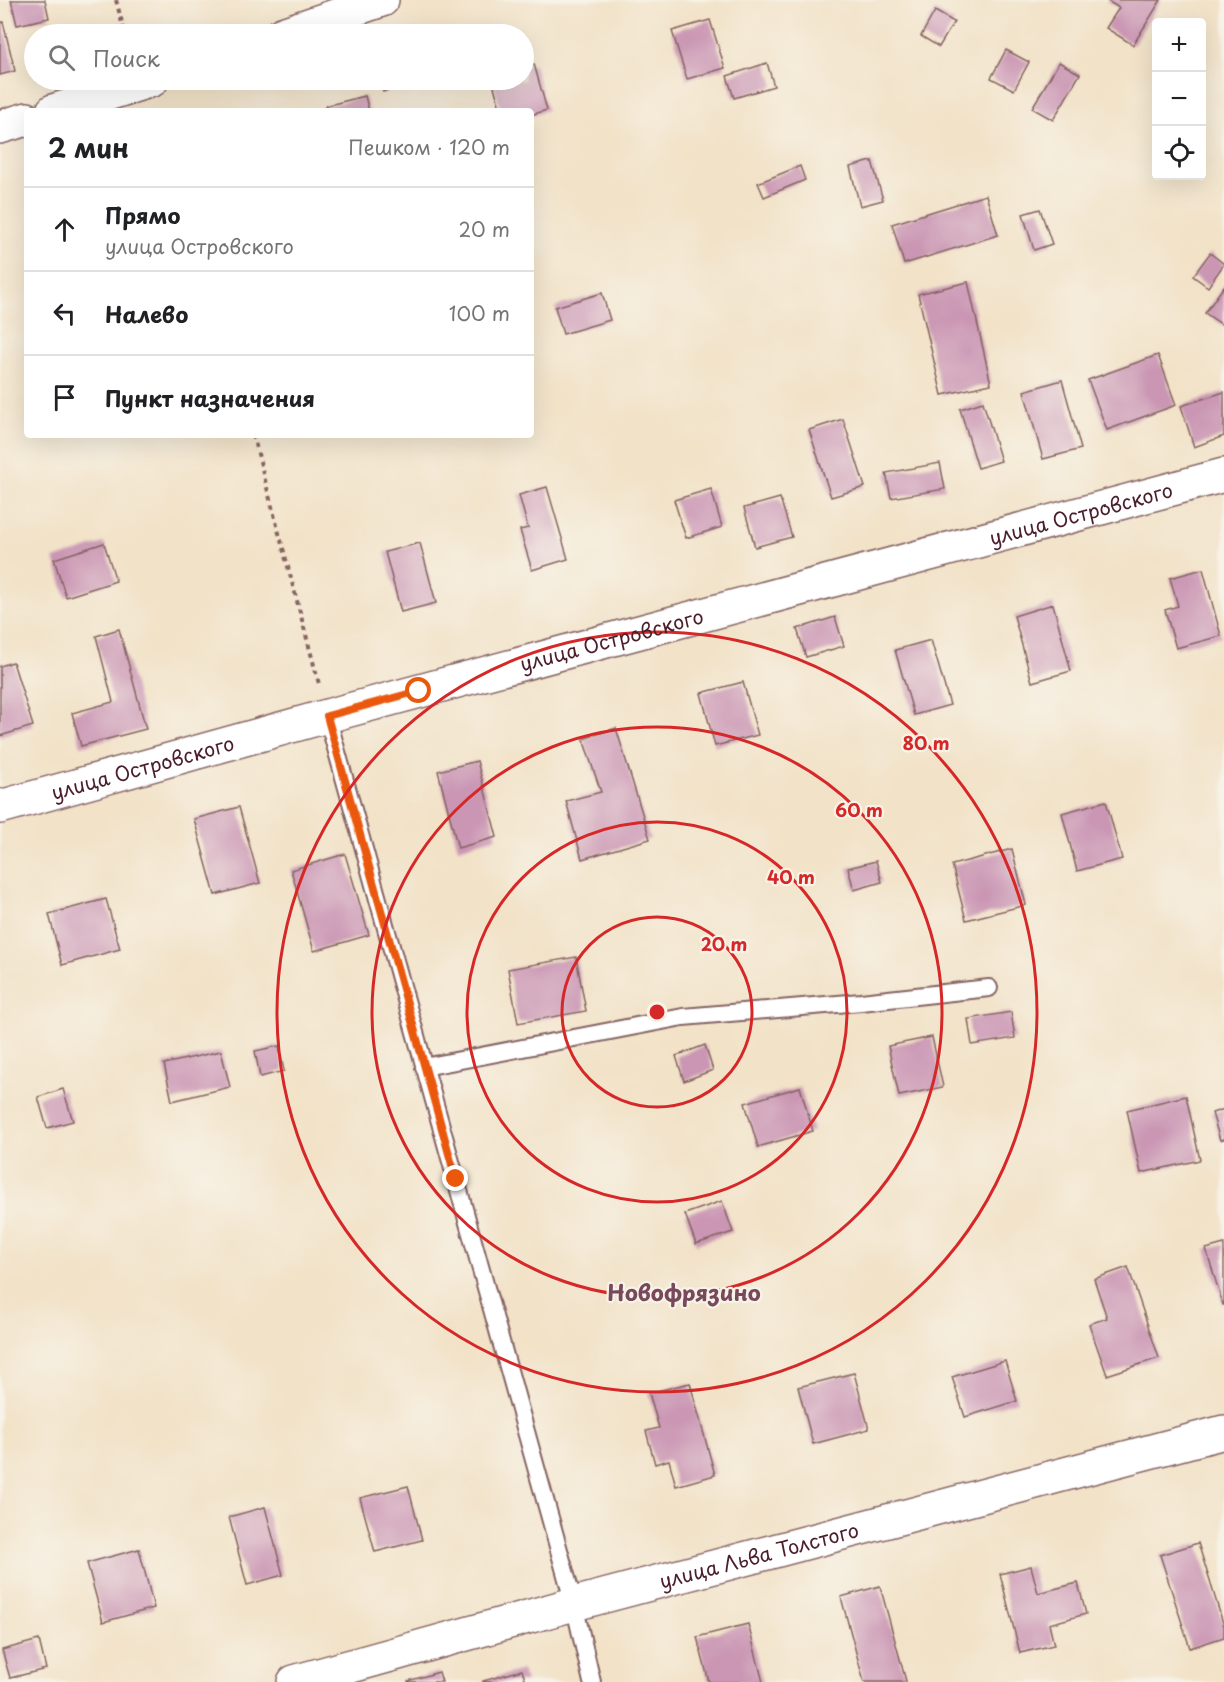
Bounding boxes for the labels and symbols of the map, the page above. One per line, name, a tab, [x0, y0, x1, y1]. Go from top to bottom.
street label: улица Островского	[986, 474, 1176, 552]
street label: улица Островского	[516, 601, 707, 679]
route start	[405, 677, 431, 703]
street label: улица Островского	[48, 728, 238, 807]
text: 80 m	[902, 729, 950, 756]
text: 60 m	[835, 796, 883, 823]
text: 40 m	[767, 863, 815, 890]
text: 20 m	[701, 930, 747, 957]
centre of rings	[647, 1002, 667, 1022]
route end	[442, 1165, 468, 1191]
district label: Новофрязино	[607, 1275, 761, 1308]
street label: улица Льва Толстого	[656, 1514, 862, 1596]

